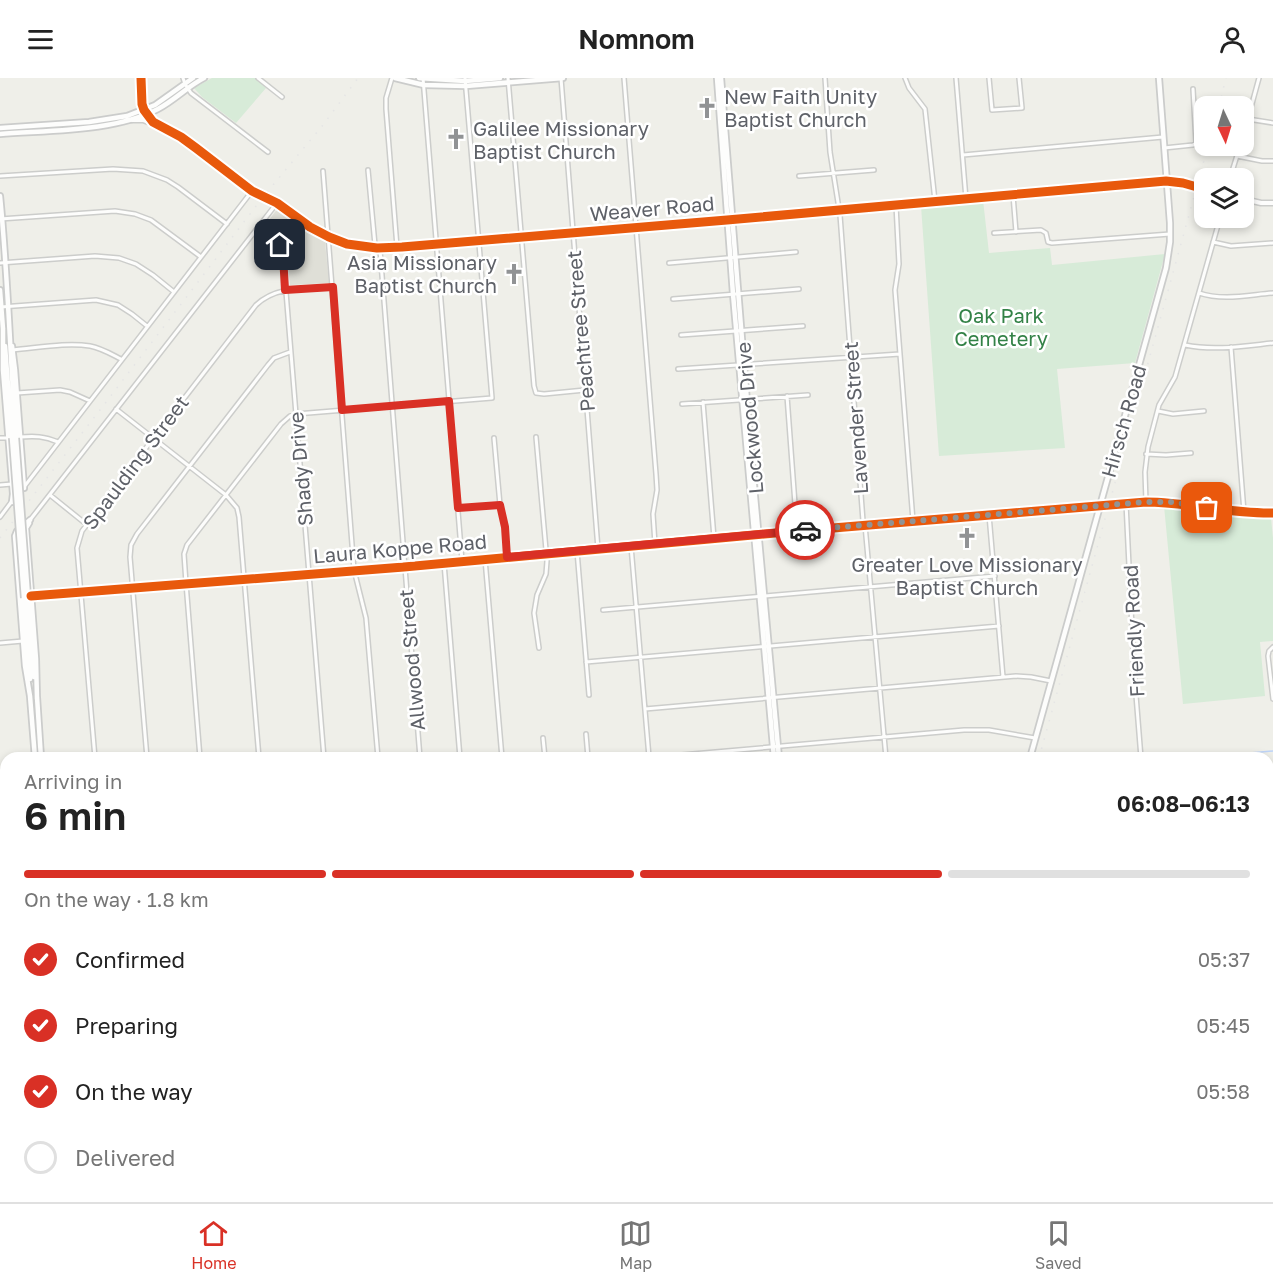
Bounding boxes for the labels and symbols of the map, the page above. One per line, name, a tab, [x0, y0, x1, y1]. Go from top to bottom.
place label: New Faith Unity Baptist Church	[724, 84, 877, 131]
church icon: New Faith Unity Baptist Church	[695, 96, 719, 120]
north arrow	[1194, 96, 1254, 156]
place label: Galilee Missionary Baptist Church	[473, 116, 649, 163]
church icon: Galilee Missionary Baptist Church	[444, 127, 468, 151]
street label: Weaver Road	[589, 191, 715, 225]
pin	[254, 219, 305, 270]
street label: Peachtree Street	[561, 249, 599, 413]
place label: Asia Missionary Baptist Church	[347, 250, 497, 297]
church icon: Asia Missionary Baptist Church	[502, 262, 526, 286]
park label: Oak Park Cemetery	[954, 303, 1048, 350]
street label: Lockwood Drive	[730, 341, 768, 495]
street label: Lavender Street	[838, 341, 872, 495]
street label: Hirsch Road	[1095, 362, 1151, 480]
street label: Spaulding Street	[77, 390, 193, 534]
street label: Shady Drive	[283, 411, 317, 527]
pin	[1181, 482, 1232, 533]
courier	[775, 500, 835, 560]
church icon: Greater Love Missionary Baptist Church	[955, 526, 979, 550]
street label: Laura Koppe Road	[312, 528, 488, 568]
place label: Greater Love Missionary Baptist Church	[851, 552, 1083, 599]
street label: Friendly Road	[1118, 564, 1148, 698]
street label: Allwood Street	[393, 588, 429, 732]

